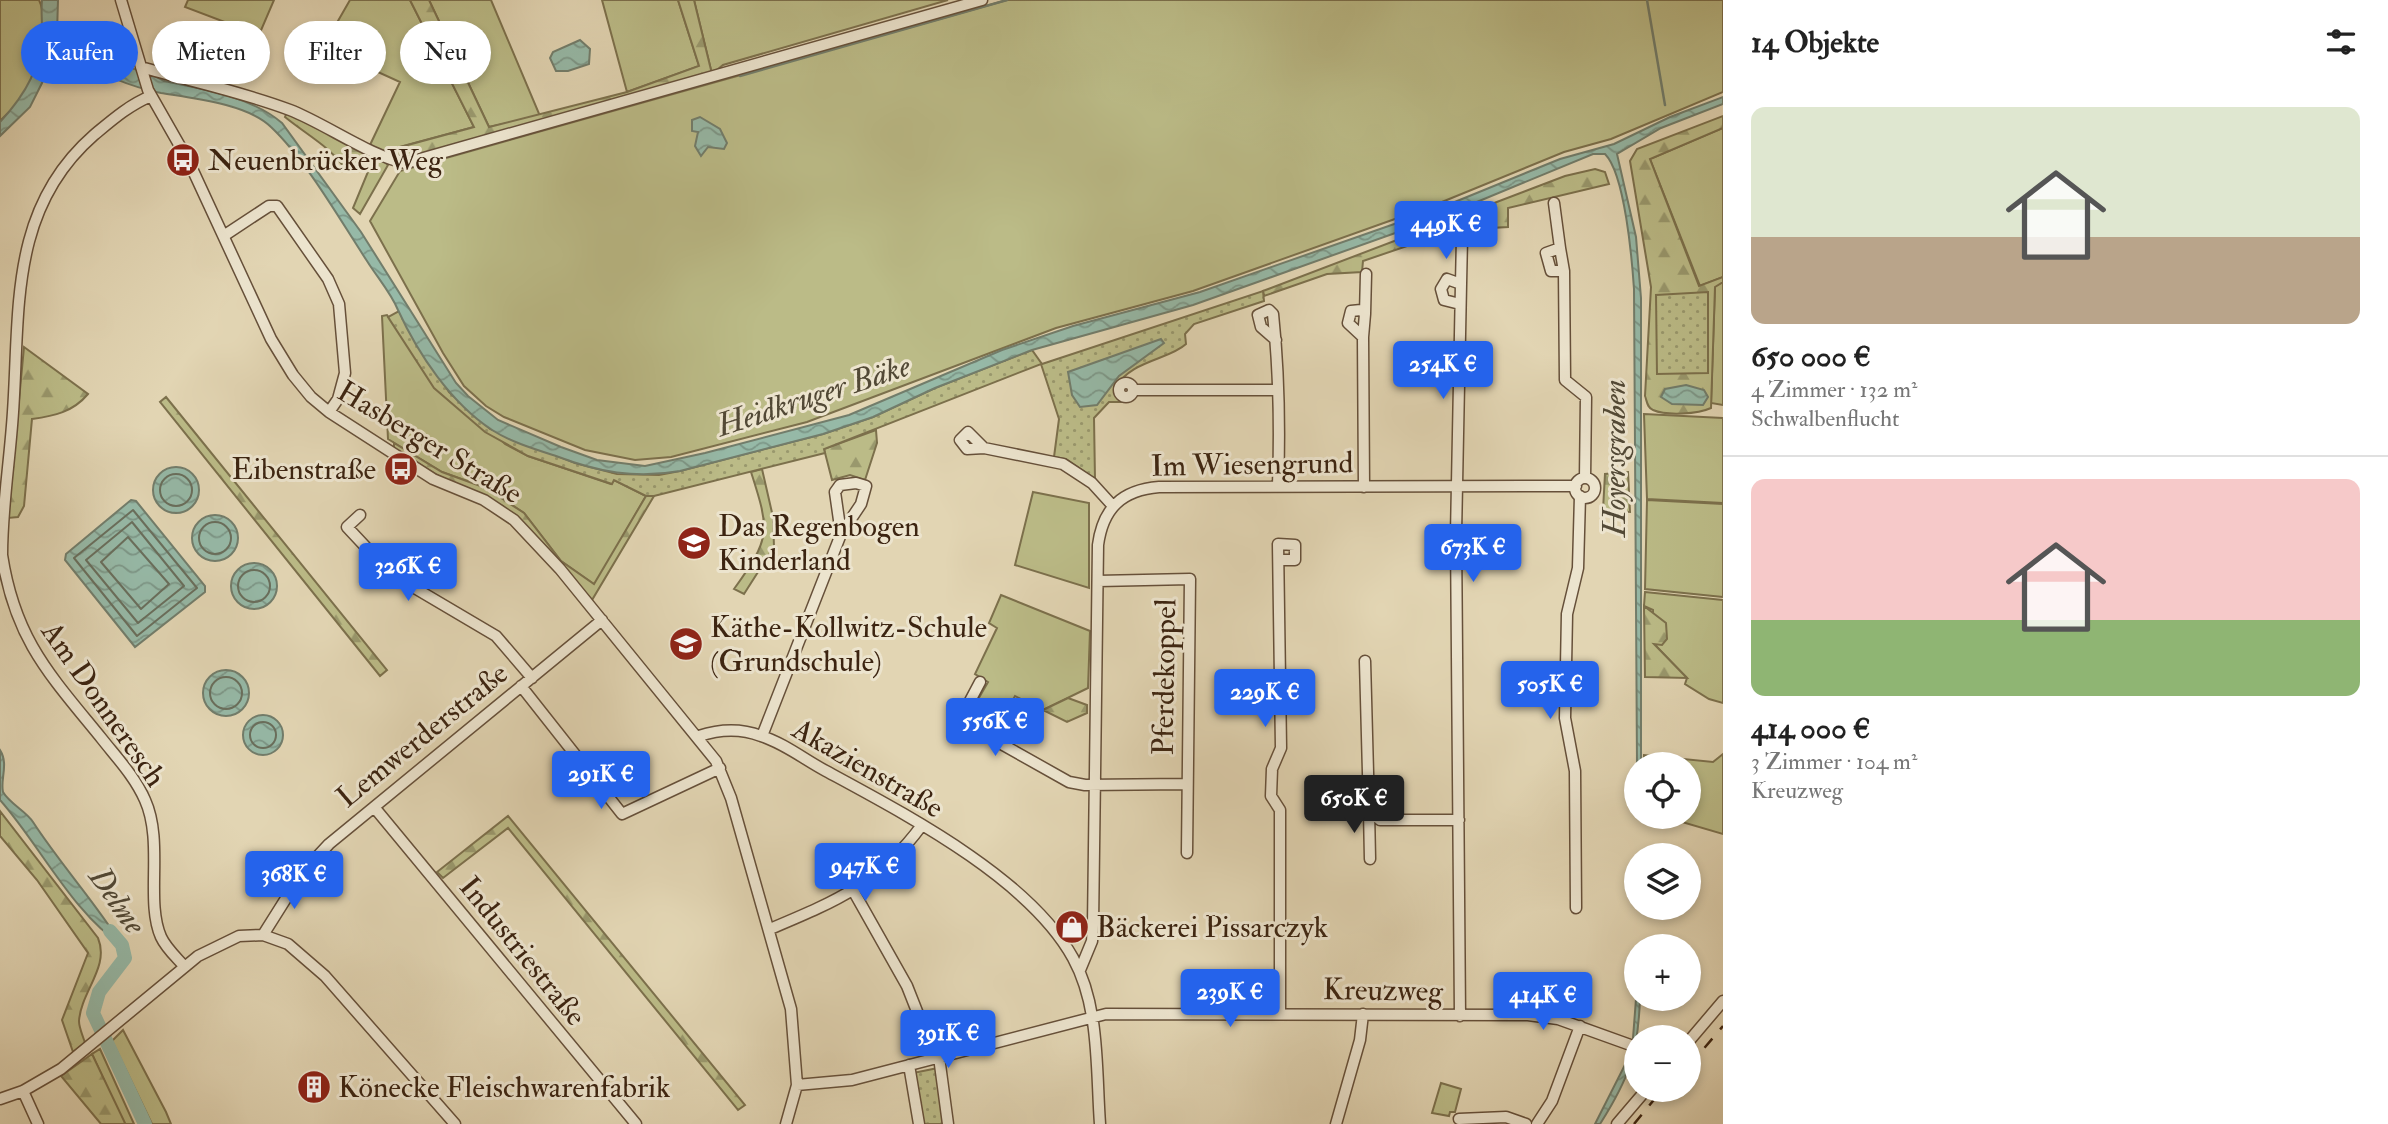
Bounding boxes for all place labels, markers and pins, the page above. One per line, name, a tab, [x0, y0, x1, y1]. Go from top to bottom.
bus stop icon: Neuenbrücker Weg	[164, 141, 202, 179]
place label: Neuenbrücker Weg	[208, 142, 444, 179]
pin: 449K €	[1389, 202, 1503, 261]
pin: 254K €	[1386, 342, 1500, 401]
bus stop icon: Eibenstraße	[382, 450, 420, 488]
place label: Eibenstraße	[232, 451, 376, 488]
place label: Das Regenbogen Kinderland	[718, 508, 920, 579]
school or university icon: Das Regenbogen Kinderland	[675, 524, 713, 562]
pin: 673K €	[1416, 524, 1530, 584]
pin: 326K €	[351, 544, 465, 603]
place label: Käthe-Kollwitz-Schule (Grundschule)	[710, 609, 987, 680]
school or university icon: Käthe-Kollwitz-Schule (Grundschule)	[667, 625, 705, 663]
pin: 505K €	[1493, 662, 1607, 721]
pin: 229K €	[1208, 670, 1322, 729]
pin: 556K €	[938, 698, 1052, 758]
pin: 291K €	[544, 752, 658, 811]
pin: 650K €	[1297, 776, 1411, 835]
pin: 947K €	[808, 844, 922, 903]
pin: 368K €	[237, 852, 351, 911]
shop icon: Bäckerei Pissarczyk	[1053, 908, 1091, 946]
place label: Bäckerei Pissarczyk	[1096, 909, 1328, 946]
pin: 239K €	[1173, 970, 1287, 1029]
pin: 414K €	[1486, 972, 1600, 1032]
pin: 391K €	[891, 1010, 1005, 1070]
building icon: Könecke Fleischwarenfabrik	[295, 1068, 333, 1106]
place label: Könecke Fleischwarenfabrik	[338, 1069, 670, 1106]

